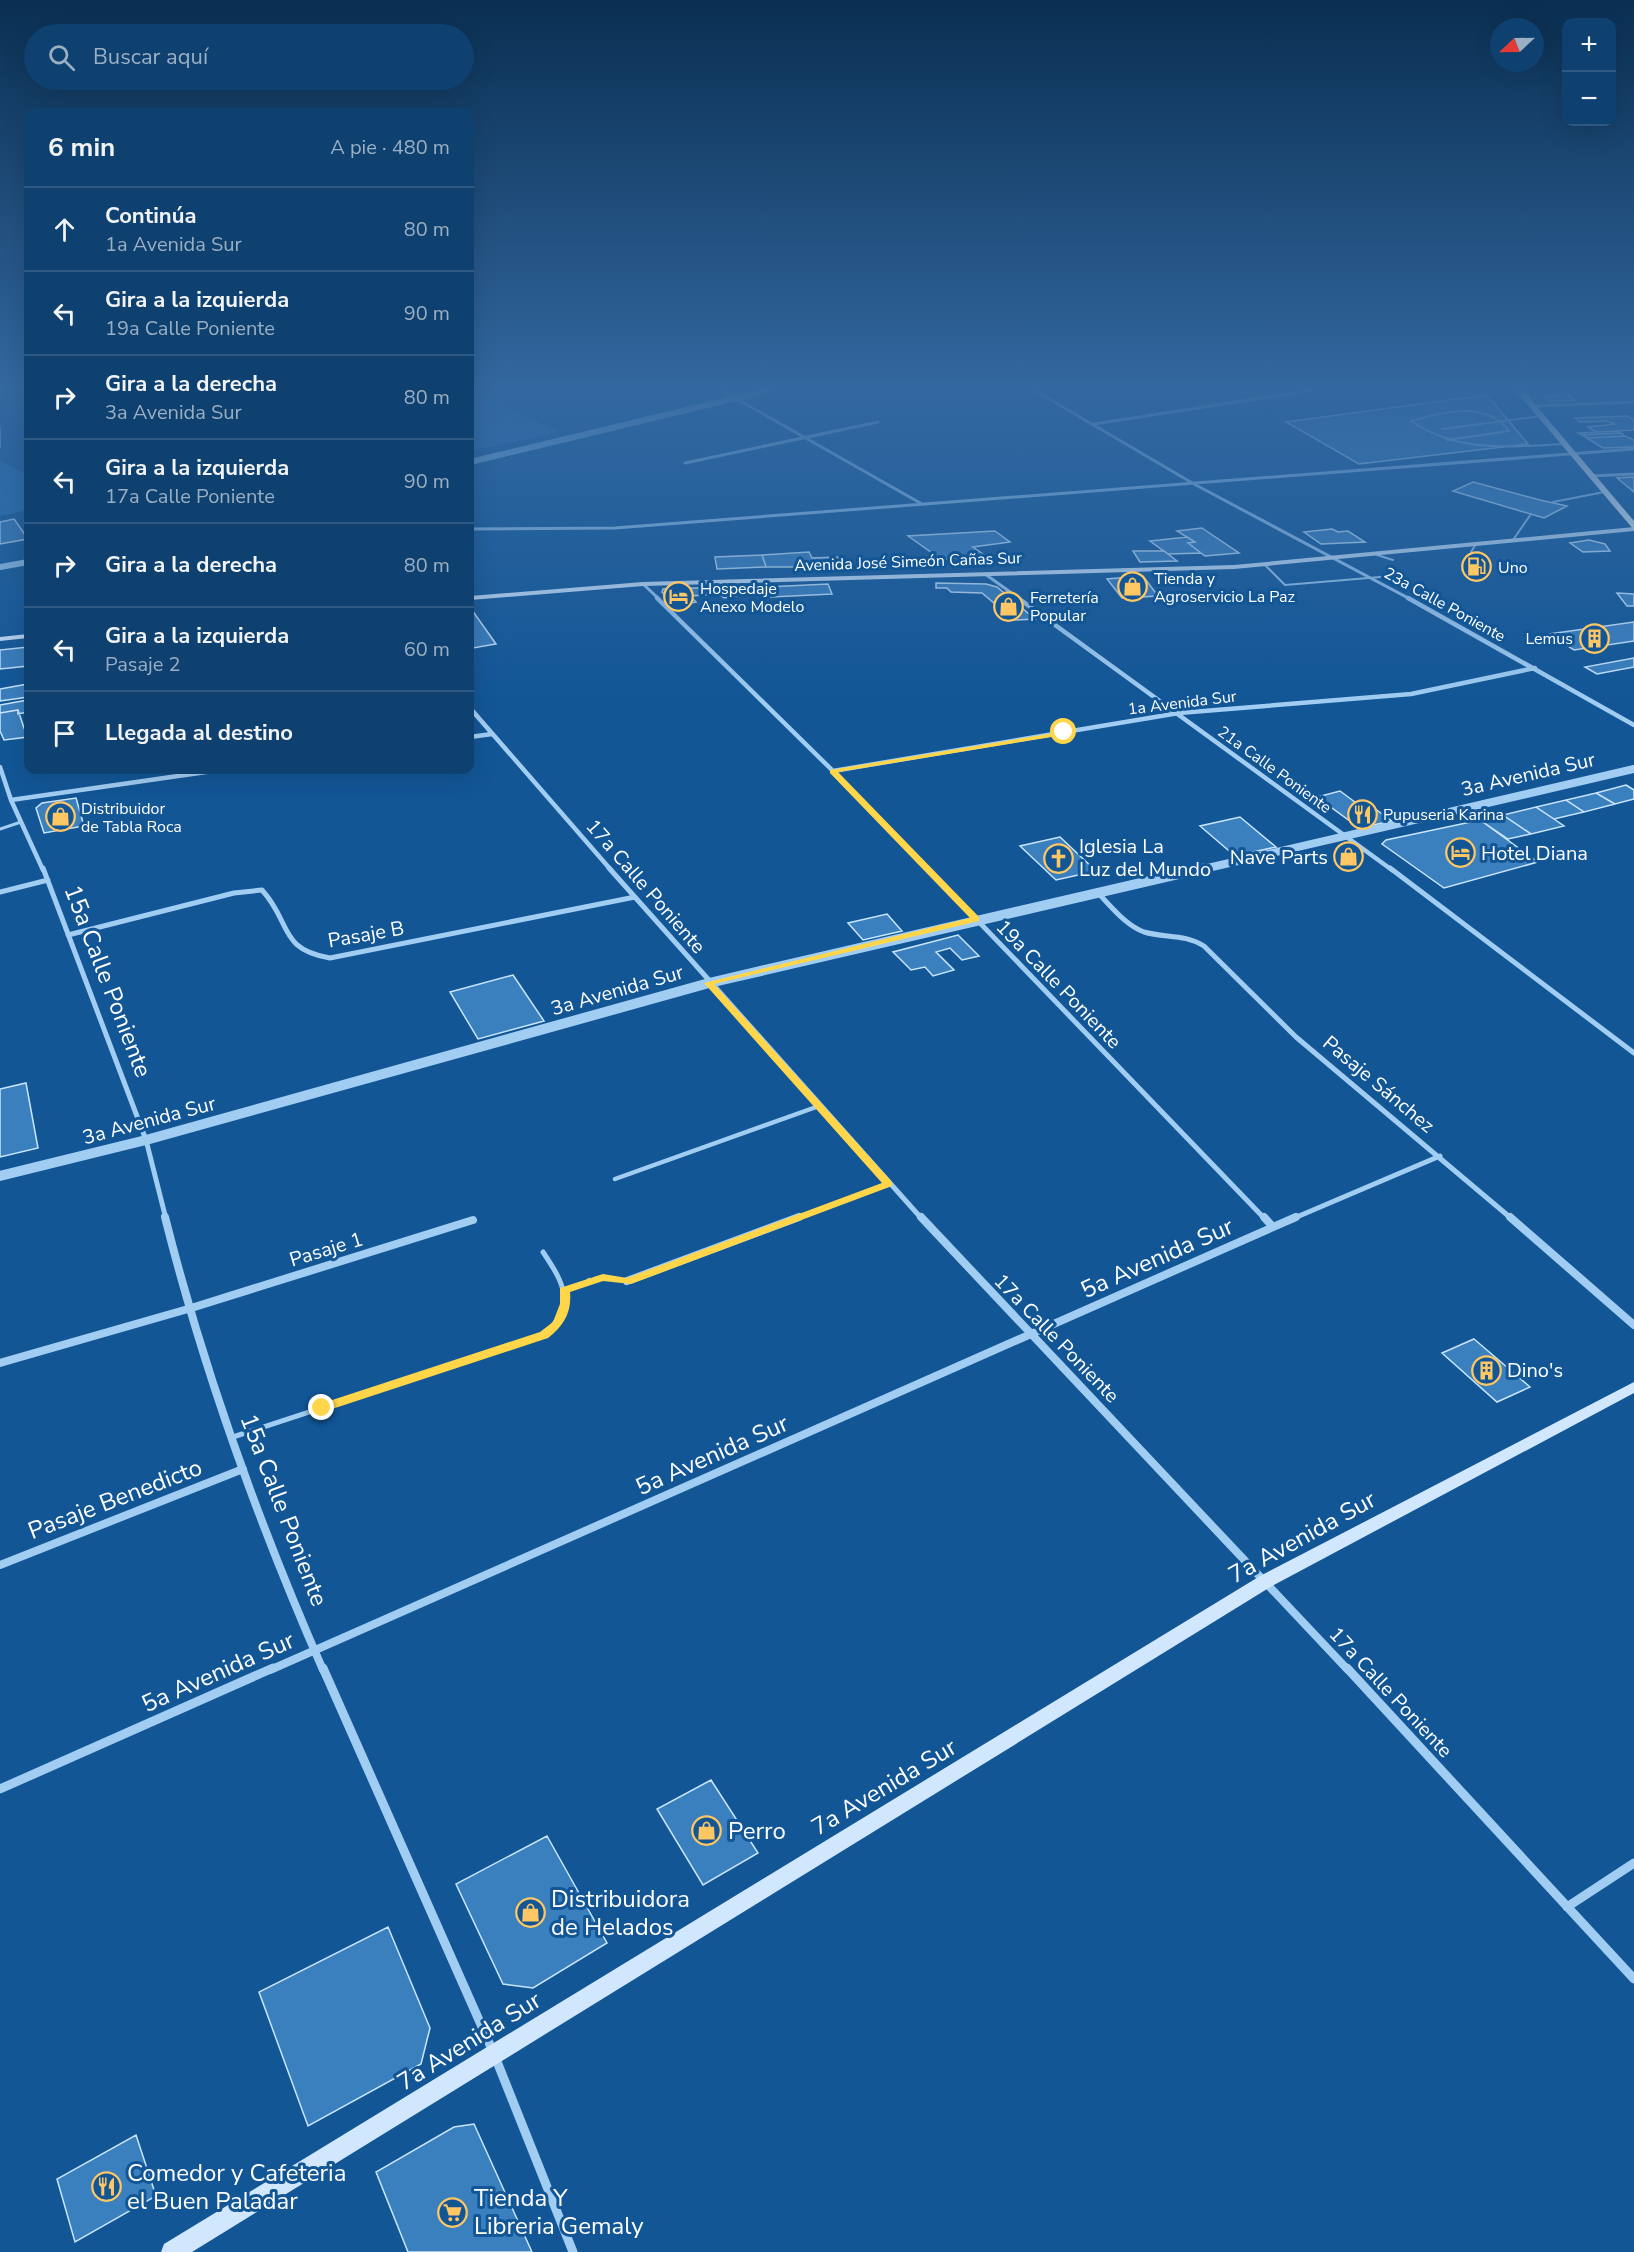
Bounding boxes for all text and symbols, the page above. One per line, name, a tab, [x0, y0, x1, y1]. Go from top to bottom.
north arrow	[1490, 18, 1544, 72]
map controls	[1562, 18, 1616, 126]
button: +	[1562, 18, 1616, 72]
search box	[24, 24, 474, 90]
icon: search	[45, 41, 78, 74]
text: Buscar aquí	[93, 42, 208, 72]
button: −	[1562, 72, 1616, 126]
text: 6 min	[48, 130, 115, 165]
text: A pie · 480 m	[330, 134, 450, 161]
text: Continúa	[105, 201, 196, 231]
icon: ahead	[48, 213, 81, 246]
text: 80 m	[404, 216, 450, 243]
text: 1a Avenida Sur	[105, 231, 242, 258]
text: Gira a la izquierda	[105, 285, 289, 315]
icon: left	[48, 297, 81, 330]
text: 90 m	[404, 300, 450, 327]
text: 19a Calle Poniente	[105, 315, 275, 342]
text: Gira a la derecha	[105, 369, 277, 399]
icon: right	[48, 381, 81, 414]
text: 80 m	[404, 384, 450, 411]
text: 3a Avenida Sur	[105, 399, 242, 426]
text: Gira a la izquierda	[105, 453, 289, 483]
icon: left	[48, 465, 81, 498]
text: 90 m	[404, 468, 450, 495]
text: 17a Calle Poniente	[105, 483, 275, 510]
street label: Avenida José Simeón Cañas Sur	[794, 547, 1022, 577]
icon: right	[48, 549, 81, 582]
text: Gira a la derecha	[105, 550, 277, 580]
fuel station icon: Uno	[1461, 551, 1493, 583]
text: 80 m	[404, 552, 450, 579]
place label: Uno	[1498, 557, 1528, 579]
street label: 23a Calle Poniente	[1380, 562, 1509, 647]
place label: Tienda y Agroservicio La Paz	[1154, 568, 1295, 608]
shop icon: Tienda y Agroservicio La Paz	[1117, 571, 1149, 603]
place label: Hospedaje Anexo Modelo	[700, 578, 804, 618]
hotel icon: Hospedaje Anexo Modelo	[663, 581, 695, 613]
place label: Ferretería Popular	[1030, 587, 1099, 627]
shop icon: Ferretería Popular	[993, 590, 1025, 622]
text: Gira a la izquierda	[105, 621, 289, 651]
building icon: Lemus	[1578, 622, 1610, 654]
place label: Lemus	[1526, 628, 1573, 650]
icon: left	[48, 633, 81, 666]
text: 60 m	[404, 636, 450, 663]
text: Pasaje 2	[105, 651, 181, 678]
street label: 1a Avenida Sur	[1127, 685, 1238, 721]
icon: arrive	[48, 717, 81, 750]
text: Llegada al destino	[105, 718, 293, 748]
route start	[1050, 718, 1076, 744]
street label: 21a Calle Poniente	[1213, 721, 1336, 819]
street label: 3a Avenida Sur	[1458, 746, 1598, 803]
place label: Distribuidor de Tabla Roca	[81, 798, 182, 838]
restaurant icon: Pupuseria Karina	[1346, 798, 1378, 830]
shop icon: Distribuidor de Tabla Roca	[44, 801, 76, 833]
place label: Pupuseria Karina	[1383, 804, 1504, 826]
street label: 17a Calle Poniente	[580, 813, 712, 959]
place label: Iglesia La Luz del Mundo	[1079, 833, 1211, 883]
hotel icon: Hotel Diana	[1444, 837, 1476, 869]
place label: Hotel Diana	[1481, 840, 1588, 867]
shop icon: Nave Parts	[1333, 841, 1365, 873]
church icon: Iglesia La Luz del Mundo	[1042, 842, 1074, 874]
place label: Nave Parts	[1230, 844, 1328, 871]
street label: 15a Calle Poniente	[57, 880, 159, 1082]
street label: 19a Calle Poniente	[990, 914, 1127, 1055]
street label: Pasaje B	[326, 915, 406, 954]
street label: 3a Avenida Sur	[548, 959, 687, 1022]
street label: Pasaje Sánchez	[1317, 1030, 1440, 1139]
street label: 3a Avenida Sur	[80, 1090, 219, 1151]
street label: 5a Avenida Sur	[1076, 1210, 1239, 1306]
street label: Pasaje 1	[286, 1226, 366, 1273]
street label: 17a Calle Poniente	[988, 1268, 1125, 1409]
building icon: Dino's	[1470, 1354, 1502, 1386]
place label: Dino's	[1507, 1357, 1563, 1384]
route end	[308, 1394, 334, 1420]
street label: 5a Avenida Sur	[631, 1407, 794, 1503]
street label: 15a Calle Poniente	[233, 1409, 335, 1611]
street label: Pasaje Benedicto	[23, 1451, 207, 1547]
street label: 7a Avenida Sur	[1223, 1483, 1382, 1591]
street label: 17a Calle Poniente	[1323, 1621, 1458, 1764]
street label: 5a Avenida Sur	[137, 1624, 300, 1720]
street label: 7a Avenida Sur	[805, 1731, 963, 1843]
shop icon: Perro	[691, 1815, 723, 1847]
place label: Perro	[728, 1815, 786, 1847]
place label: Distribuidora de Helados	[551, 1883, 690, 1943]
shop icon: Distribuidora de Helados	[514, 1897, 546, 1929]
street label: 7a Avenida Sur	[391, 1984, 547, 2098]
place label: Comedor y Cafeteria el Buen Paladar	[127, 2157, 346, 2217]
restaurant icon: Comedor y Cafeteria el Buen Paladar	[90, 2171, 122, 2203]
place label: Tienda Y Libreria Gemaly	[474, 2182, 644, 2242]
supermarket icon: Tienda Y Libreria Gemaly	[437, 2196, 469, 2228]

